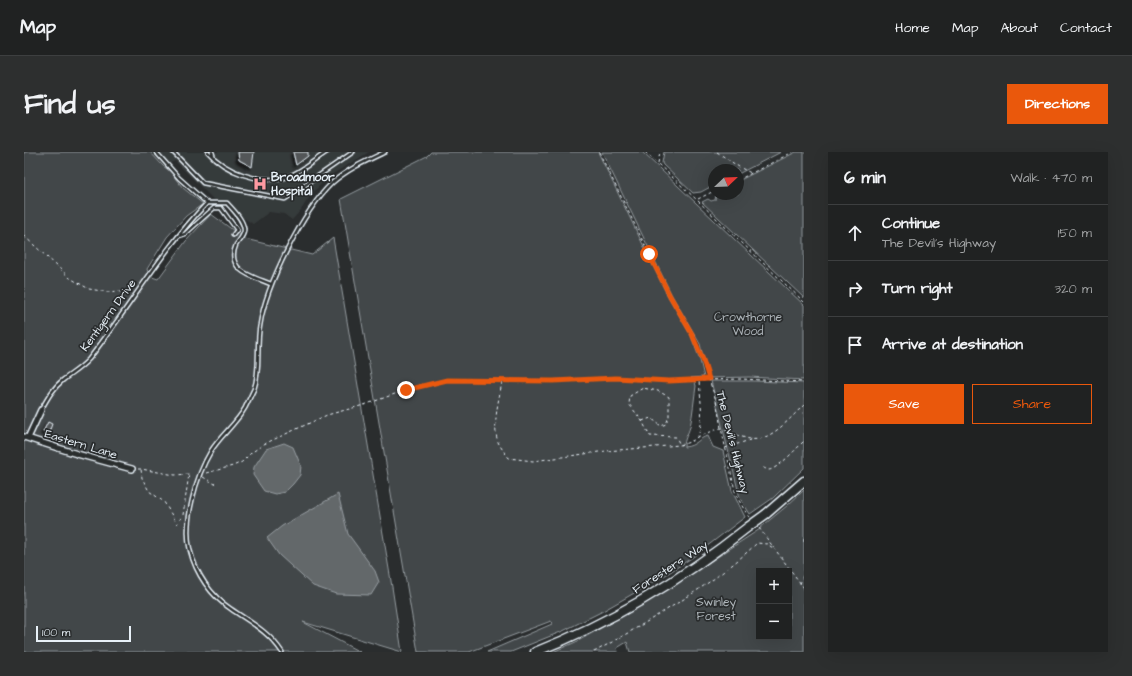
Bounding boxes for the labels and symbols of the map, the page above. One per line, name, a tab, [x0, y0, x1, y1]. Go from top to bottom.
north arrow	[708, 164, 744, 200]
place label: Broadmoor Hospital	[271, 169, 335, 201]
hospital icon: Broadmoor Hospital	[252, 176, 268, 192]
route start	[640, 245, 658, 263]
street label: Kentigern Drive	[76, 275, 142, 355]
park label: Crowthorne Wood	[714, 309, 783, 340]
route end	[397, 381, 415, 399]
street label: The Devil's Highway	[711, 389, 754, 496]
street label: Eastern Lane	[43, 425, 120, 464]
street label: Foresters Way	[629, 536, 712, 599]
park label: Swinley Forest	[696, 594, 737, 625]
scale bar	[36, 624, 131, 643]

